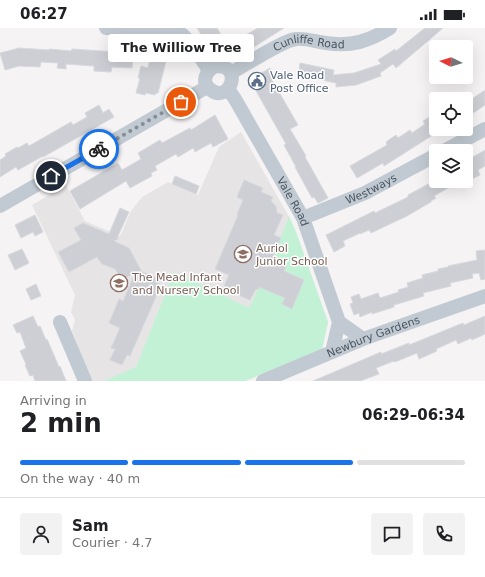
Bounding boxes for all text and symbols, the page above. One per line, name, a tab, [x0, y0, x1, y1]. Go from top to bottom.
text: 06:27	[20, 5, 68, 23]
street label: Cunliffe Road	[271, 32, 345, 54]
callout: The Williow Tree	[108, 34, 254, 62]
text: The Williow Tree	[121, 40, 241, 55]
north arrow	[429, 40, 473, 84]
map controls	[429, 40, 473, 188]
place label: Vale Road Post Office	[270, 69, 329, 95]
public building icon: Vale Road Post Office	[247, 71, 267, 91]
pin	[164, 85, 198, 119]
icon: bag	[170, 91, 192, 113]
button: locate	[429, 92, 473, 136]
courier	[79, 129, 119, 169]
icon: bike	[88, 138, 110, 160]
button: layers	[429, 144, 473, 188]
pin	[34, 159, 68, 193]
icon: home	[40, 165, 62, 187]
street label: Westways	[344, 171, 399, 207]
street label: Vale Road	[274, 174, 312, 228]
place label: Auriol Junior School	[255, 242, 328, 268]
school or university icon: Auriol Junior School	[233, 244, 253, 264]
place label: The Mead Infant and Nursery School	[131, 271, 239, 297]
school or university icon: The Mead Infant and Nursery School	[109, 273, 129, 293]
street label: Newbury Gardens	[325, 313, 422, 360]
text: Arriving in	[20, 393, 87, 408]
text: 06:29–06:34	[362, 406, 465, 424]
text: 2 min	[20, 408, 102, 438]
text: On the way · 40 m	[20, 471, 140, 486]
button: person	[20, 513, 62, 555]
button: chat	[371, 513, 413, 555]
button: phone	[423, 513, 465, 555]
text: Sam	[72, 517, 109, 535]
text: Courier · 4.7	[72, 535, 153, 550]

